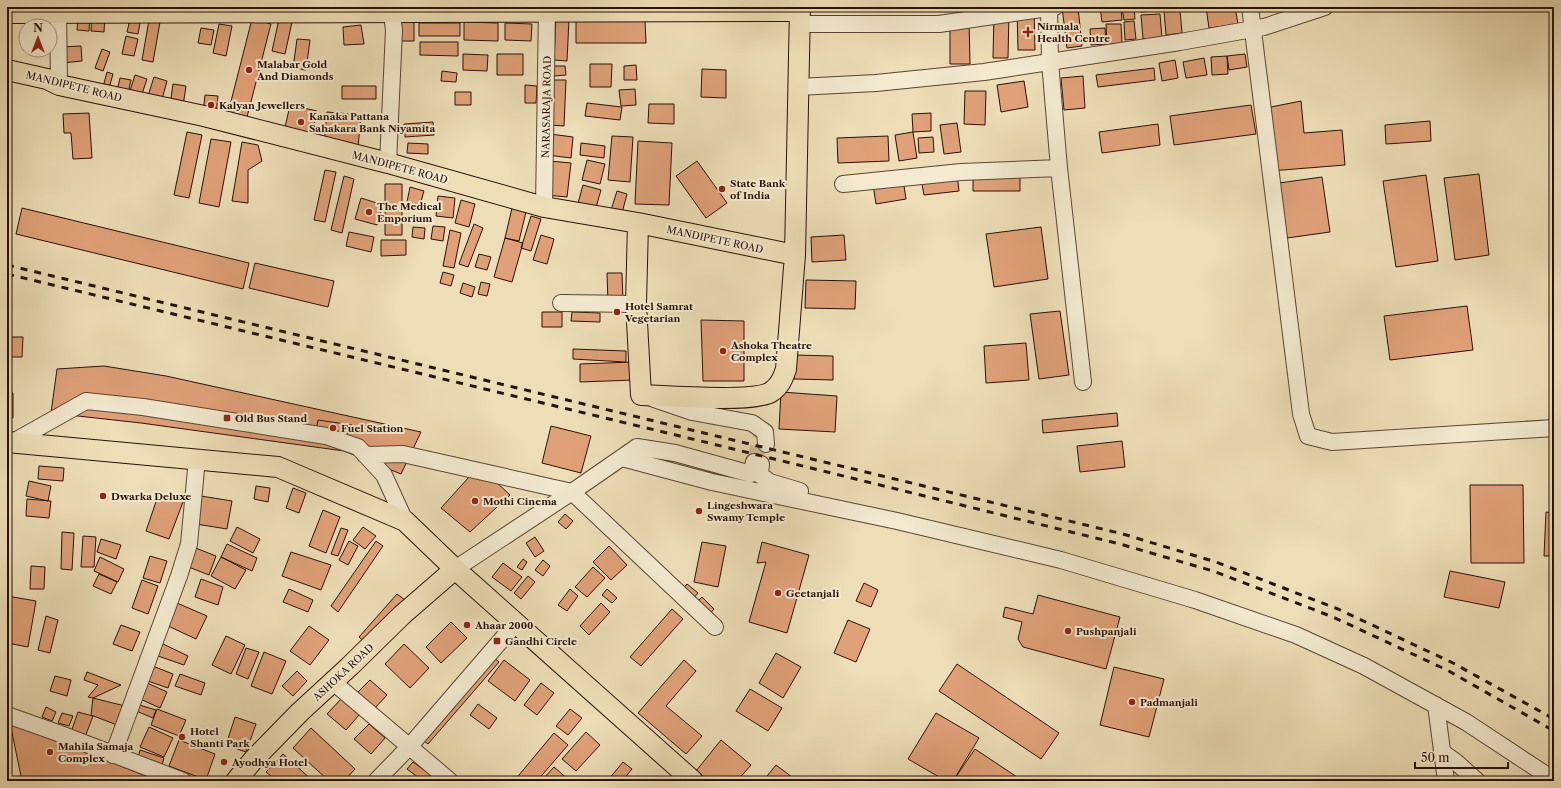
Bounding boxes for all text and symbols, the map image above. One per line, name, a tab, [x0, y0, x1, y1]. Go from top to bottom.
north arrow	[18, 18, 58, 58]
place label: Nirmala Health Centre	[1037, 20, 1110, 45]
text: N	[33, 21, 43, 35]
marker: Nirmala Health Centre	[1022, 26, 1034, 38]
street label: NARASARAJA ROAD	[539, 56, 554, 158]
place label: Malabar Gold And Diamonds	[256, 58, 334, 83]
marker: Malabar Gold And Diamonds	[244, 65, 254, 75]
street label: MANDIPETE ROAD	[24, 68, 123, 105]
place label: Kalyan Jewellers	[219, 99, 305, 112]
marker: Kalyan Jewellers	[206, 100, 216, 110]
place label: Kanaka Pattana Sahakara Bank Niyamita	[309, 110, 435, 135]
marker: Kanaka Pattana Sahakara Bank Niyamita	[296, 117, 306, 127]
street label: MANDIPETE ROAD	[351, 148, 449, 187]
place label: State Bank of India	[730, 177, 786, 202]
marker: State Bank of India	[717, 184, 727, 194]
place label: The Medical Emporium	[377, 200, 442, 225]
marker: The Medical Emporium	[364, 207, 374, 217]
street label: MANDIPETE ROAD	[665, 223, 765, 256]
place label: Hotel Samrat Vegetarian	[624, 300, 693, 325]
marker: Hotel Samrat Vegetarian	[612, 307, 622, 317]
place label: Ashoka Theatre Complex	[730, 339, 812, 364]
marker: Ashoka Theatre Complex	[718, 346, 728, 356]
place label: Old Bus Stand	[235, 412, 307, 425]
marker: Old Bus Stand	[222, 413, 232, 423]
place label: Fuel Station	[341, 422, 404, 435]
marker: Fuel Station	[328, 423, 338, 433]
place label: Dwarka Deluxe	[111, 490, 191, 503]
marker: Dwarka Deluxe	[98, 491, 108, 501]
place label: Mothi Cinema	[483, 495, 557, 508]
marker: Mothi Cinema	[470, 496, 480, 506]
place label: Lingeshwara Swamy Temple	[707, 499, 785, 524]
marker: Lingeshwara Swamy Temple	[694, 506, 704, 516]
place label: Geetanjali	[786, 587, 840, 600]
marker: Geetanjali	[773, 588, 783, 598]
place label: Ahaar 2000	[474, 619, 533, 632]
marker: Ahaar 2000	[462, 620, 472, 630]
place label: Pushpanjali	[1076, 625, 1137, 638]
marker: Pushpanjali	[1063, 626, 1073, 636]
place label: Gandhi Circle	[505, 635, 577, 648]
marker: Gandhi Circle	[492, 636, 502, 646]
street label: ASHOKA ROAD	[310, 641, 376, 704]
place label: Padmanjali	[1140, 696, 1198, 709]
marker: Padmanjali	[1127, 697, 1137, 707]
place label: Hotel Shanti Park	[190, 725, 250, 750]
marker: Hotel Shanti Park	[177, 732, 187, 742]
place label: Mahila Samaja Complex	[58, 740, 134, 765]
scale bar	[1415, 744, 1508, 770]
marker: Mahila Samaja Complex	[45, 747, 55, 757]
text: 50 m	[1421, 750, 1450, 765]
place label: Ayodhya Hotel	[231, 756, 308, 769]
marker: Ayodhya Hotel	[219, 757, 229, 767]

